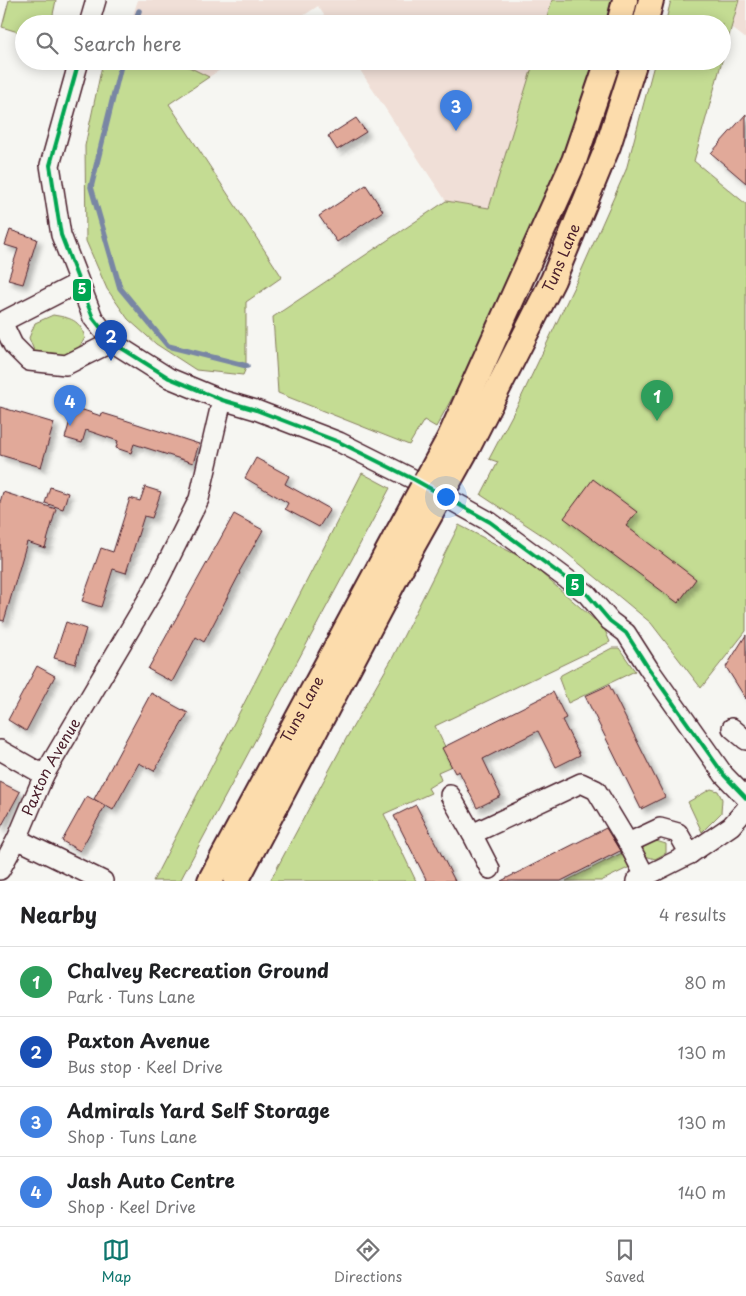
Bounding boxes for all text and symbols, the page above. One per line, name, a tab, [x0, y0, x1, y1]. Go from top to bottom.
search box	[15, 15, 731, 70]
icon: search	[33, 29, 61, 57]
text: Search here	[73, 29, 182, 57]
pin: 3	[440, 90, 472, 131]
street label: Tuns Lane	[536, 219, 585, 296]
line badge: 5	[72, 278, 92, 302]
text: 5	[78, 278, 87, 299]
pin: 2	[95, 320, 127, 361]
pin: 1	[641, 380, 673, 421]
pin: 4	[54, 385, 86, 426]
your location	[433, 484, 459, 510]
line badge: 5	[565, 573, 585, 597]
text: 5	[571, 574, 580, 595]
street label: Tuns Lane	[274, 671, 329, 746]
street label: Paxton Avenue	[15, 713, 85, 819]
text: Nearby	[20, 898, 97, 930]
text: 4 results	[659, 902, 726, 926]
text: Chalvey Recreation Ground	[67, 956, 329, 984]
text: 1	[32, 970, 40, 994]
text: 80 m	[684, 970, 726, 994]
text: Park · Tuns Lane	[67, 984, 195, 1008]
text: Paxton Avenue	[67, 1026, 210, 1054]
text: 2	[30, 1040, 42, 1064]
text: 130 m	[678, 1040, 726, 1064]
text: Bus stop · Keel Drive	[67, 1054, 223, 1078]
text: Admirals Yard Self Storage	[67, 1096, 330, 1124]
text: 3	[31, 1110, 41, 1134]
text: 130 m	[678, 1110, 726, 1134]
text: Shop · Tuns Lane	[67, 1124, 197, 1148]
text: Jash Auto Centre	[67, 1166, 235, 1194]
text: 4	[31, 1180, 41, 1204]
text: 140 m	[678, 1180, 726, 1204]
text: Shop · Keel Drive	[67, 1194, 196, 1218]
tab: Map	[101, 1236, 131, 1287]
tab: Directions	[334, 1236, 402, 1287]
tab: Saved	[605, 1236, 645, 1287]

